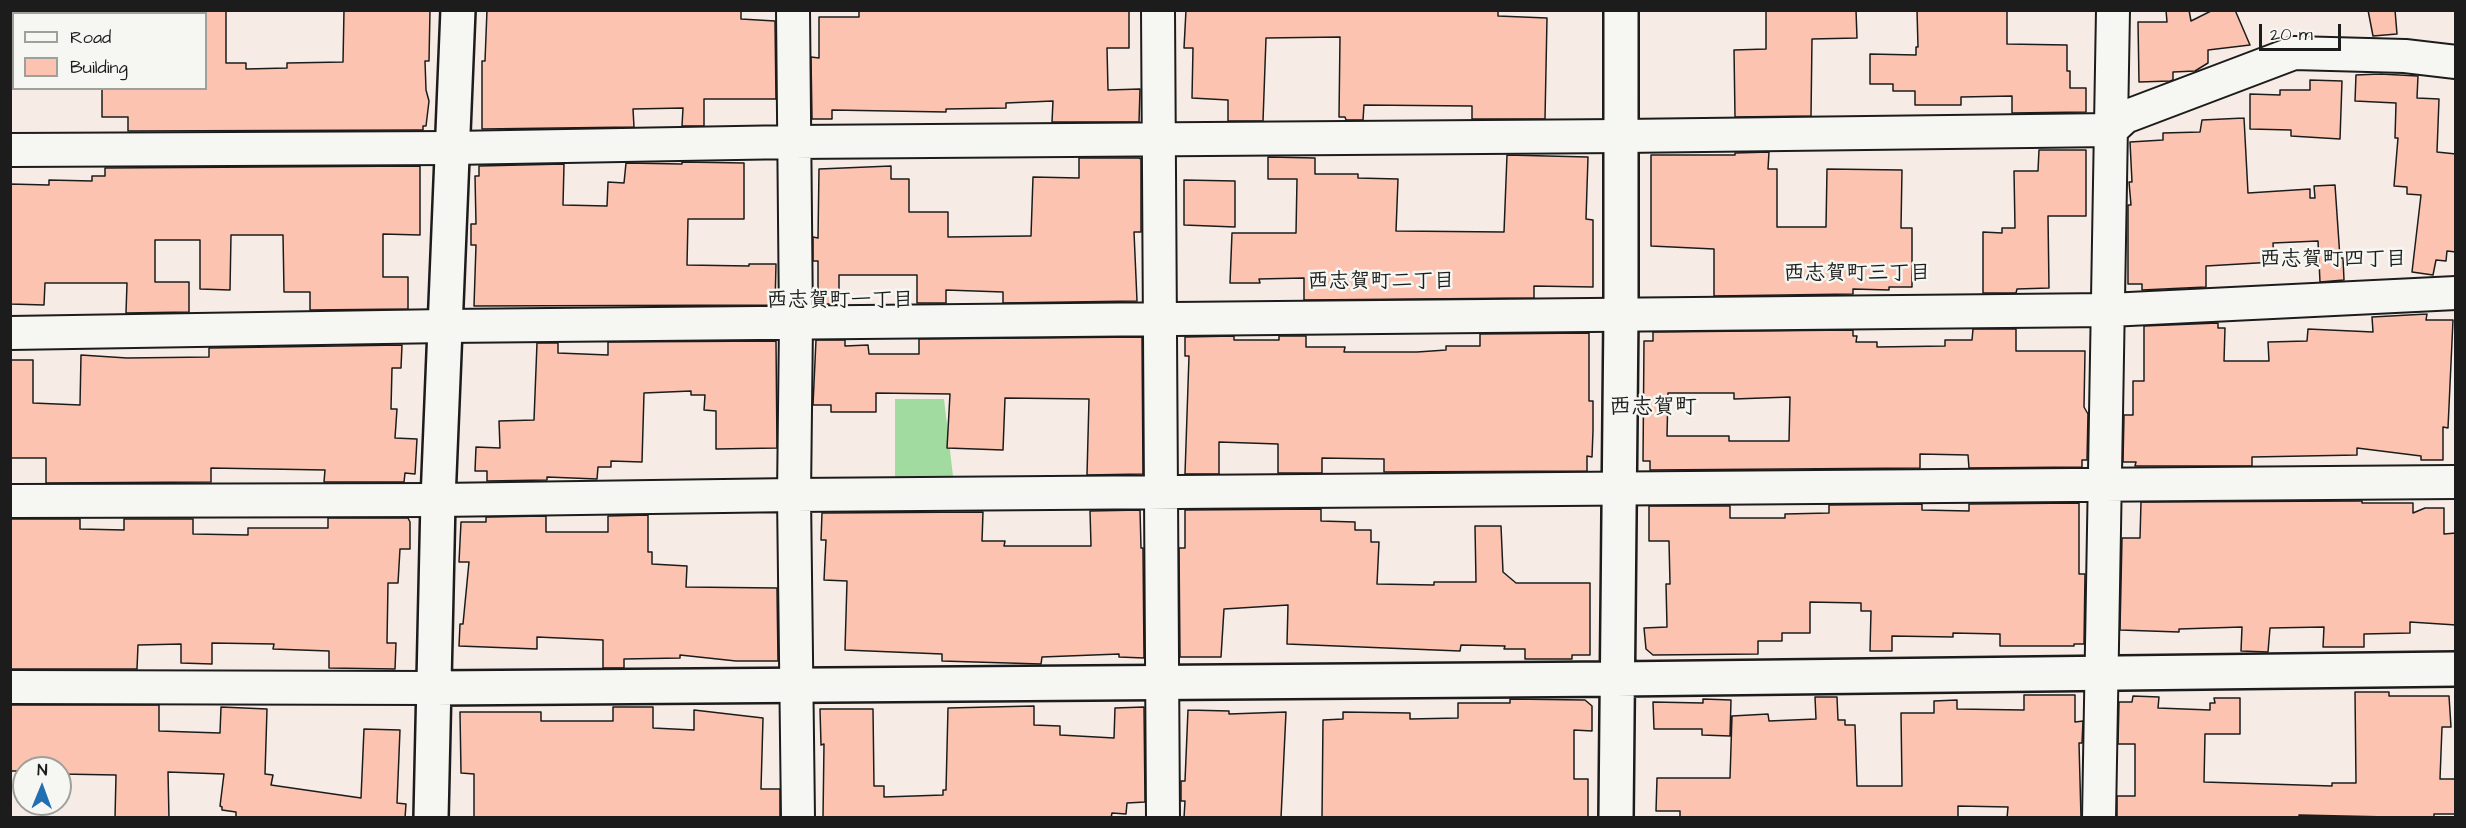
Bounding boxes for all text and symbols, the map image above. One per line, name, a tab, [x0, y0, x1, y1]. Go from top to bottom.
legend	[12, 12, 207, 90]
scale bar	[2262, 12, 2344, 50]
text: 20 m	[2270, 22, 2313, 47]
text: Road	[70, 25, 111, 50]
text: Building	[70, 55, 128, 80]
district label: 西志賀町四丁目	[2260, 248, 2406, 274]
district label: 西志賀町三丁目	[1784, 262, 1930, 288]
district label: 西志賀町二丁目	[1308, 270, 1454, 296]
district label: 西志賀町一丁目	[767, 289, 913, 315]
district label: 西志賀町	[1609, 395, 1697, 421]
north arrow	[12, 756, 72, 816]
text: N	[37, 759, 47, 781]

